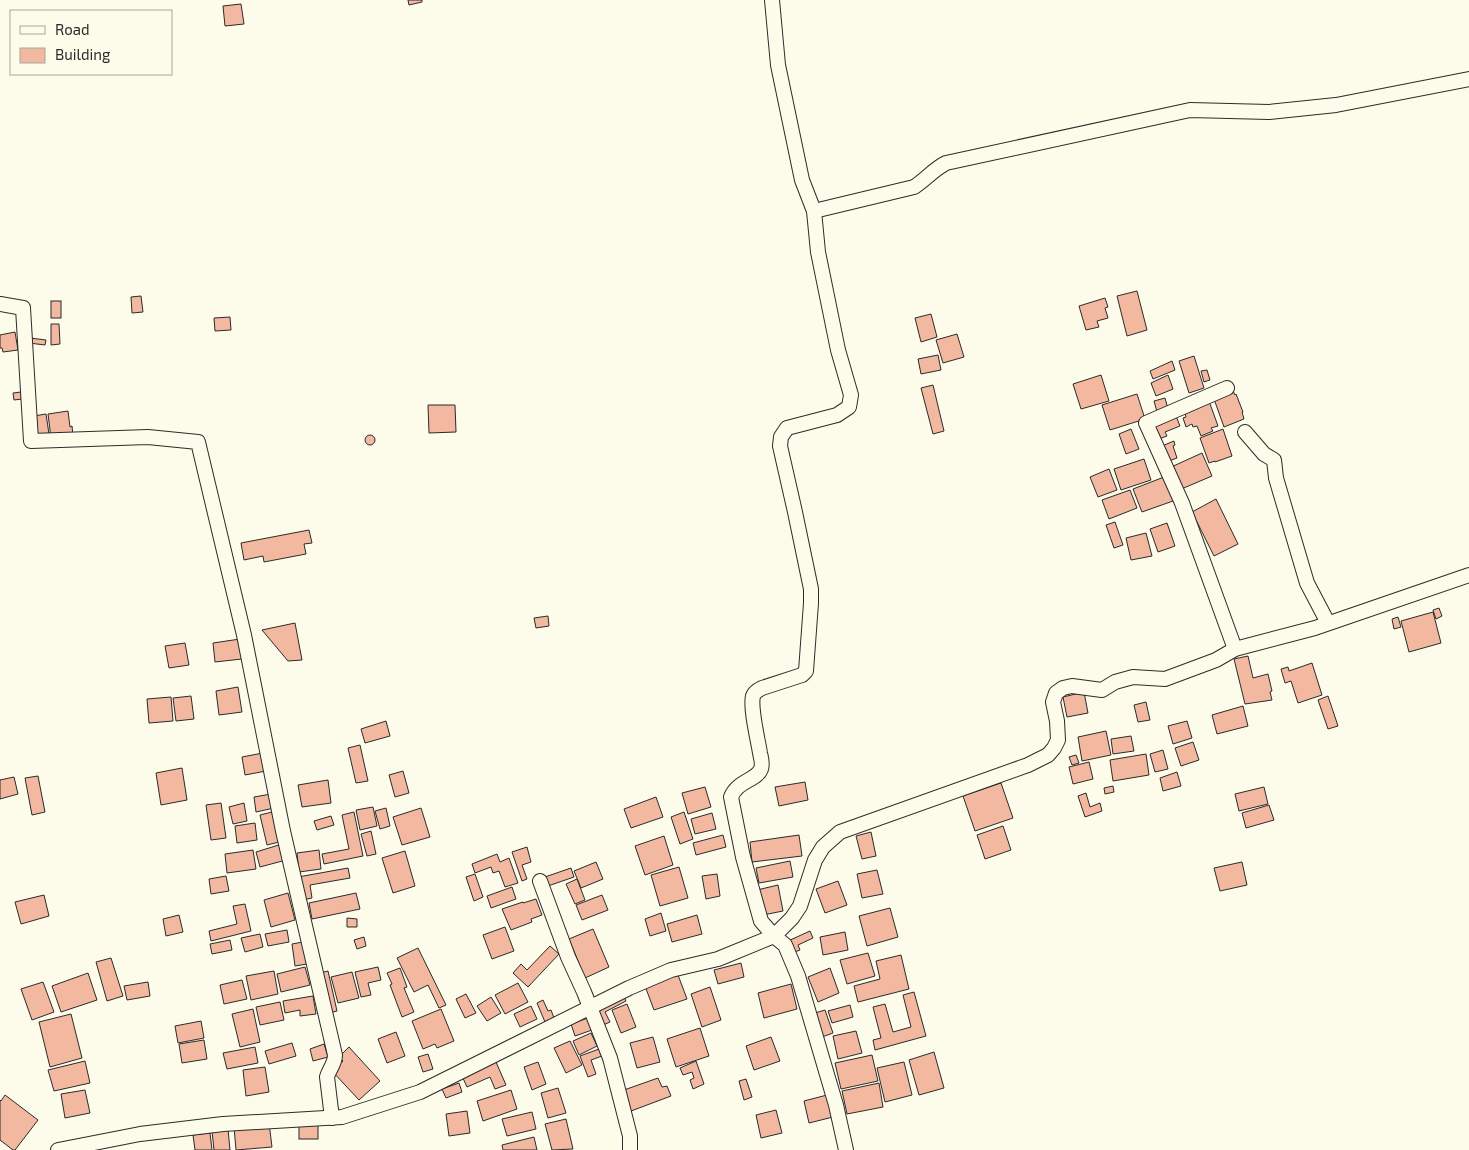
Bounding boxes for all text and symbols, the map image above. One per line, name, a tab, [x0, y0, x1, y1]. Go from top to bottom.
legend	[10, 10, 172, 75]
text: Road	[55, 20, 90, 38]
text: Building	[55, 45, 111, 63]

